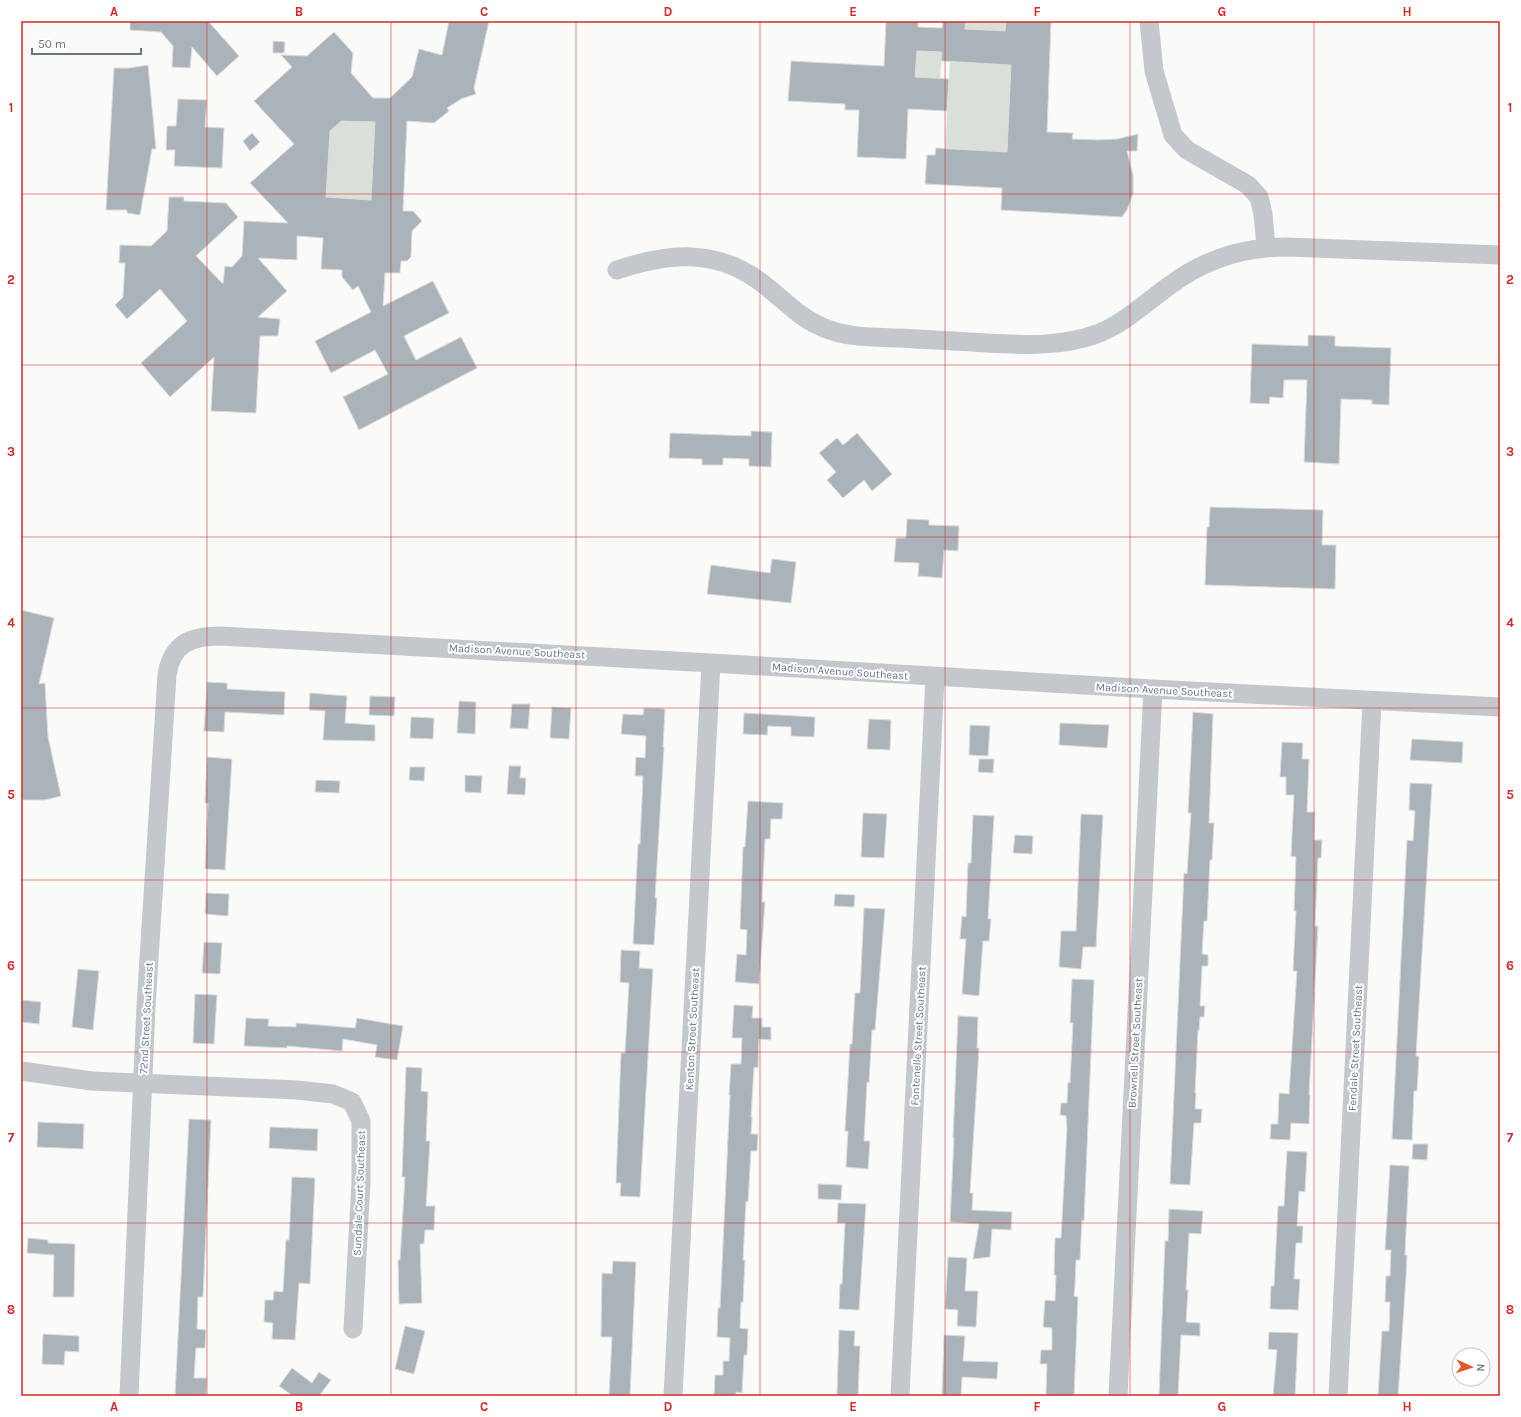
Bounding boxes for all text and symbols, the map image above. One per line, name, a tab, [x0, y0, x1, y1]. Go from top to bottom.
text: A	[110, 4, 118, 19]
text: B	[295, 4, 303, 19]
text: C	[480, 4, 488, 19]
text: D	[664, 4, 673, 19]
text: E	[849, 4, 857, 19]
text: F	[1033, 4, 1041, 19]
text: G	[1218, 4, 1226, 19]
text: H	[1402, 4, 1412, 19]
scale bar	[32, 30, 141, 56]
text: 50 m	[38, 37, 66, 51]
text: 1	[9, 100, 13, 115]
text: 1	[1508, 100, 1512, 115]
text: 2	[7, 272, 15, 287]
text: 2	[1506, 272, 1514, 287]
text: 3	[7, 444, 15, 459]
text: 3	[1506, 444, 1514, 459]
text: 4	[7, 615, 15, 630]
text: 4	[1506, 615, 1514, 630]
street label: Madison Avenue Southeast	[448, 641, 586, 662]
street label: Madison Avenue Southeast	[771, 660, 909, 683]
street label: Madison Avenue Southeast	[1095, 680, 1233, 701]
text: 5	[7, 787, 15, 802]
text: 5	[1506, 787, 1514, 802]
text: 6	[7, 958, 15, 973]
text: 6	[1506, 958, 1514, 973]
street label: 72nd Street Southeast	[137, 962, 156, 1074]
street label: Fontenelle Street Southeast	[908, 966, 929, 1106]
street label: Kenton Street Southeast	[683, 967, 702, 1091]
street label: Brownell Street Southeast	[1126, 978, 1145, 1108]
street label: Fendale Street Southeast	[1346, 985, 1365, 1111]
text: 7	[8, 1130, 15, 1145]
street label: Sundale Court Southeast	[351, 1130, 368, 1256]
text: 7	[1507, 1130, 1514, 1145]
text: 8	[7, 1302, 15, 1317]
text: 8	[1506, 1302, 1514, 1317]
north arrow	[1451, 1347, 1491, 1387]
text: N	[1474, 1363, 1487, 1372]
text: A	[110, 1399, 118, 1414]
text: B	[295, 1399, 303, 1414]
text: C	[480, 1399, 488, 1414]
text: D	[664, 1399, 673, 1414]
text: E	[849, 1399, 857, 1414]
text: F	[1033, 1399, 1041, 1414]
text: G	[1218, 1399, 1226, 1414]
text: H	[1402, 1399, 1412, 1414]

